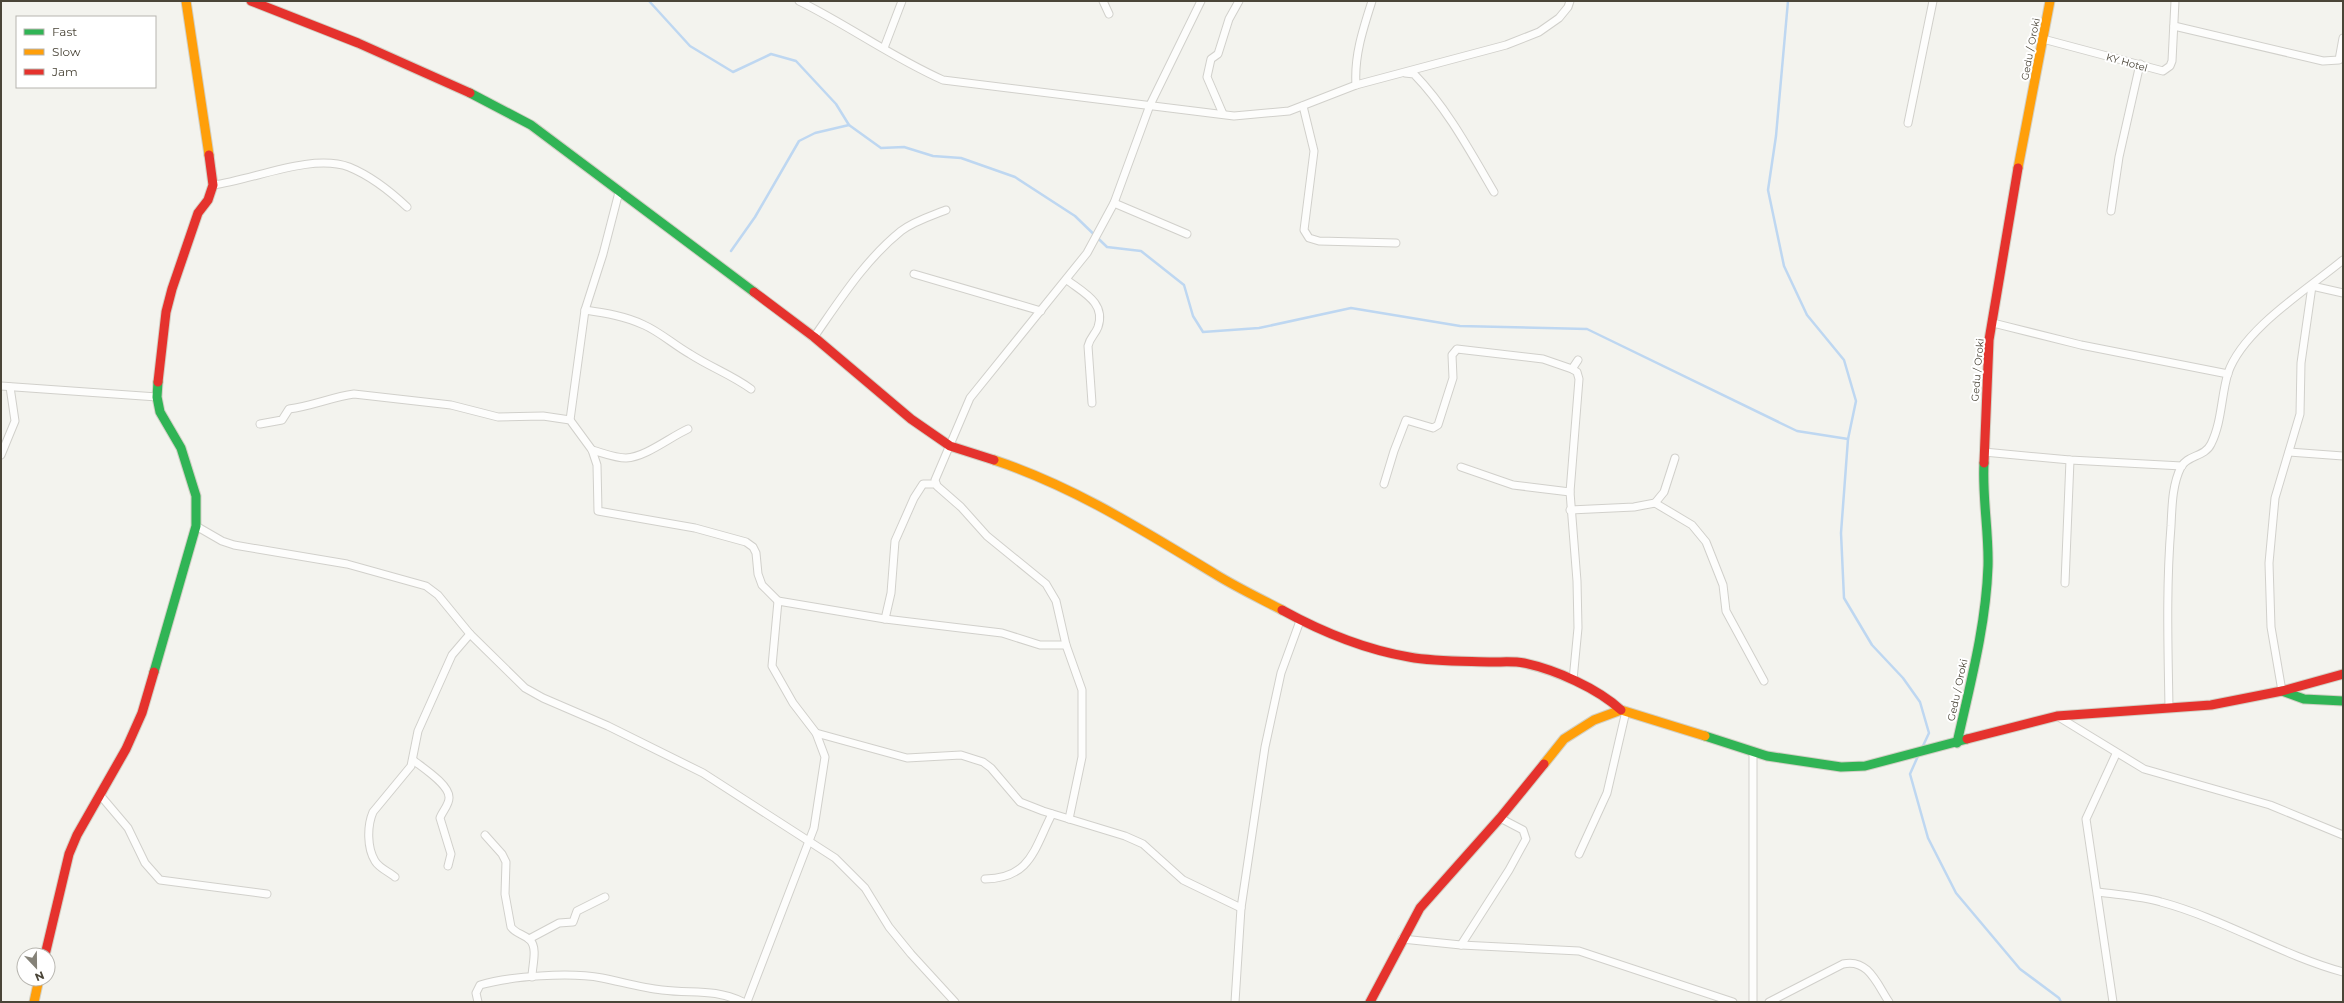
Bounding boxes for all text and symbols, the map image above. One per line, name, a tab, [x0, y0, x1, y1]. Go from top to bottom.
legend	[16, 16, 156, 88]
street label: Gedu / Oroki	[2018, 17, 2043, 81]
text: Fast	[52, 24, 77, 39]
text: Slow	[52, 44, 81, 59]
street label: KY Hotel	[2105, 50, 2149, 75]
text: Jam	[51, 64, 78, 79]
street label: Gedu / Oroki	[1968, 338, 1987, 402]
street label: Gedu / Oroki	[1945, 658, 1970, 722]
north arrow	[16, 947, 56, 987]
text: N	[33, 968, 46, 984]

